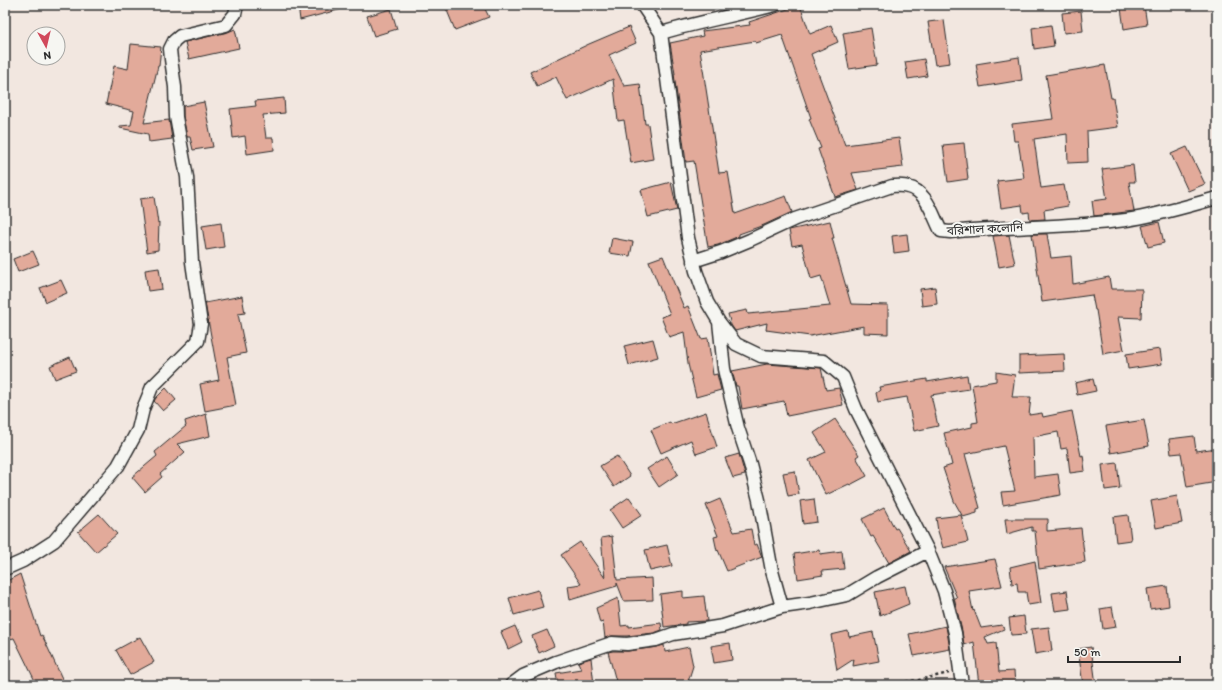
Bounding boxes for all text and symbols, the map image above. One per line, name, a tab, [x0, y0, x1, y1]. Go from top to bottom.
north arrow	[26, 26, 66, 66]
text: N	[43, 48, 52, 62]
street label: বরিশাল কলোনি	[945, 219, 1024, 238]
scale bar	[1068, 638, 1180, 664]
text: 50 m	[1074, 645, 1100, 659]

